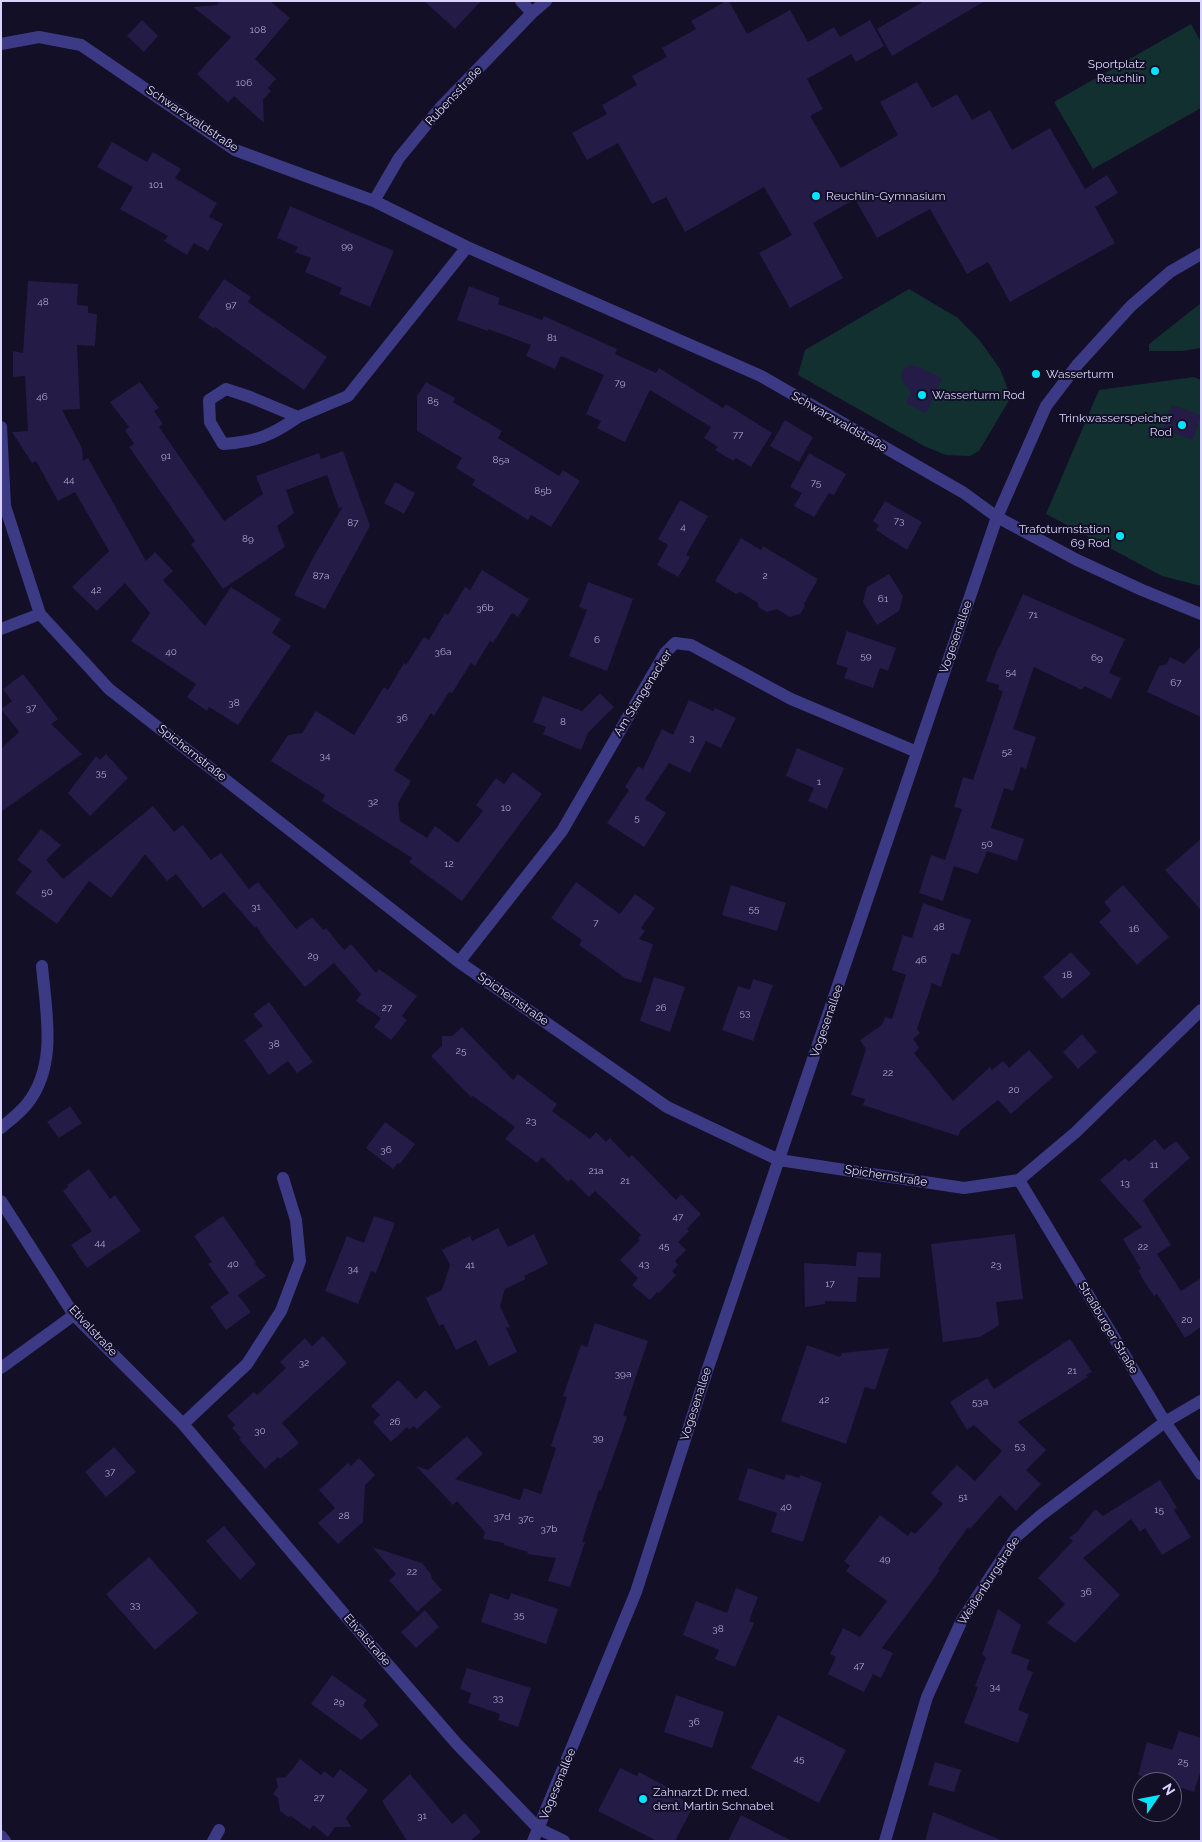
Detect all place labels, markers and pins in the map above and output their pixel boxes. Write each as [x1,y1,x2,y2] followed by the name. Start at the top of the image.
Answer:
[1088,57,1145,85] place label: Sportplatz Reuchlin
[1149,65,1161,77] marker: Sportplatz Reuchlin
[826,189,945,203] place label: Reuchlin-Gymnasium
[810,190,822,202] marker: Reuchlin-Gymnasium
[1046,367,1114,381] place label: Wasserturm
[1030,368,1042,380] marker: Wasserturm
[932,388,1025,402] place label: Wasserturm Rod
[916,389,928,401] marker: Wasserturm Rod
[1059,411,1172,439] place label: Trinkwasserspeicher Rod
[1176,419,1188,431] marker: Trinkwasserspeicher Rod
[1019,522,1110,550] place label: Trafoturmstation 69 Rod
[1114,530,1126,542] marker: Trafoturmstation 69 Rod
[653,1785,774,1813] place label: Zahnarzt Dr. med. dent. Martin Schnabel
[637,1793,649,1805] marker: Zahnarzt Dr. med. dent. Martin Schnabel

